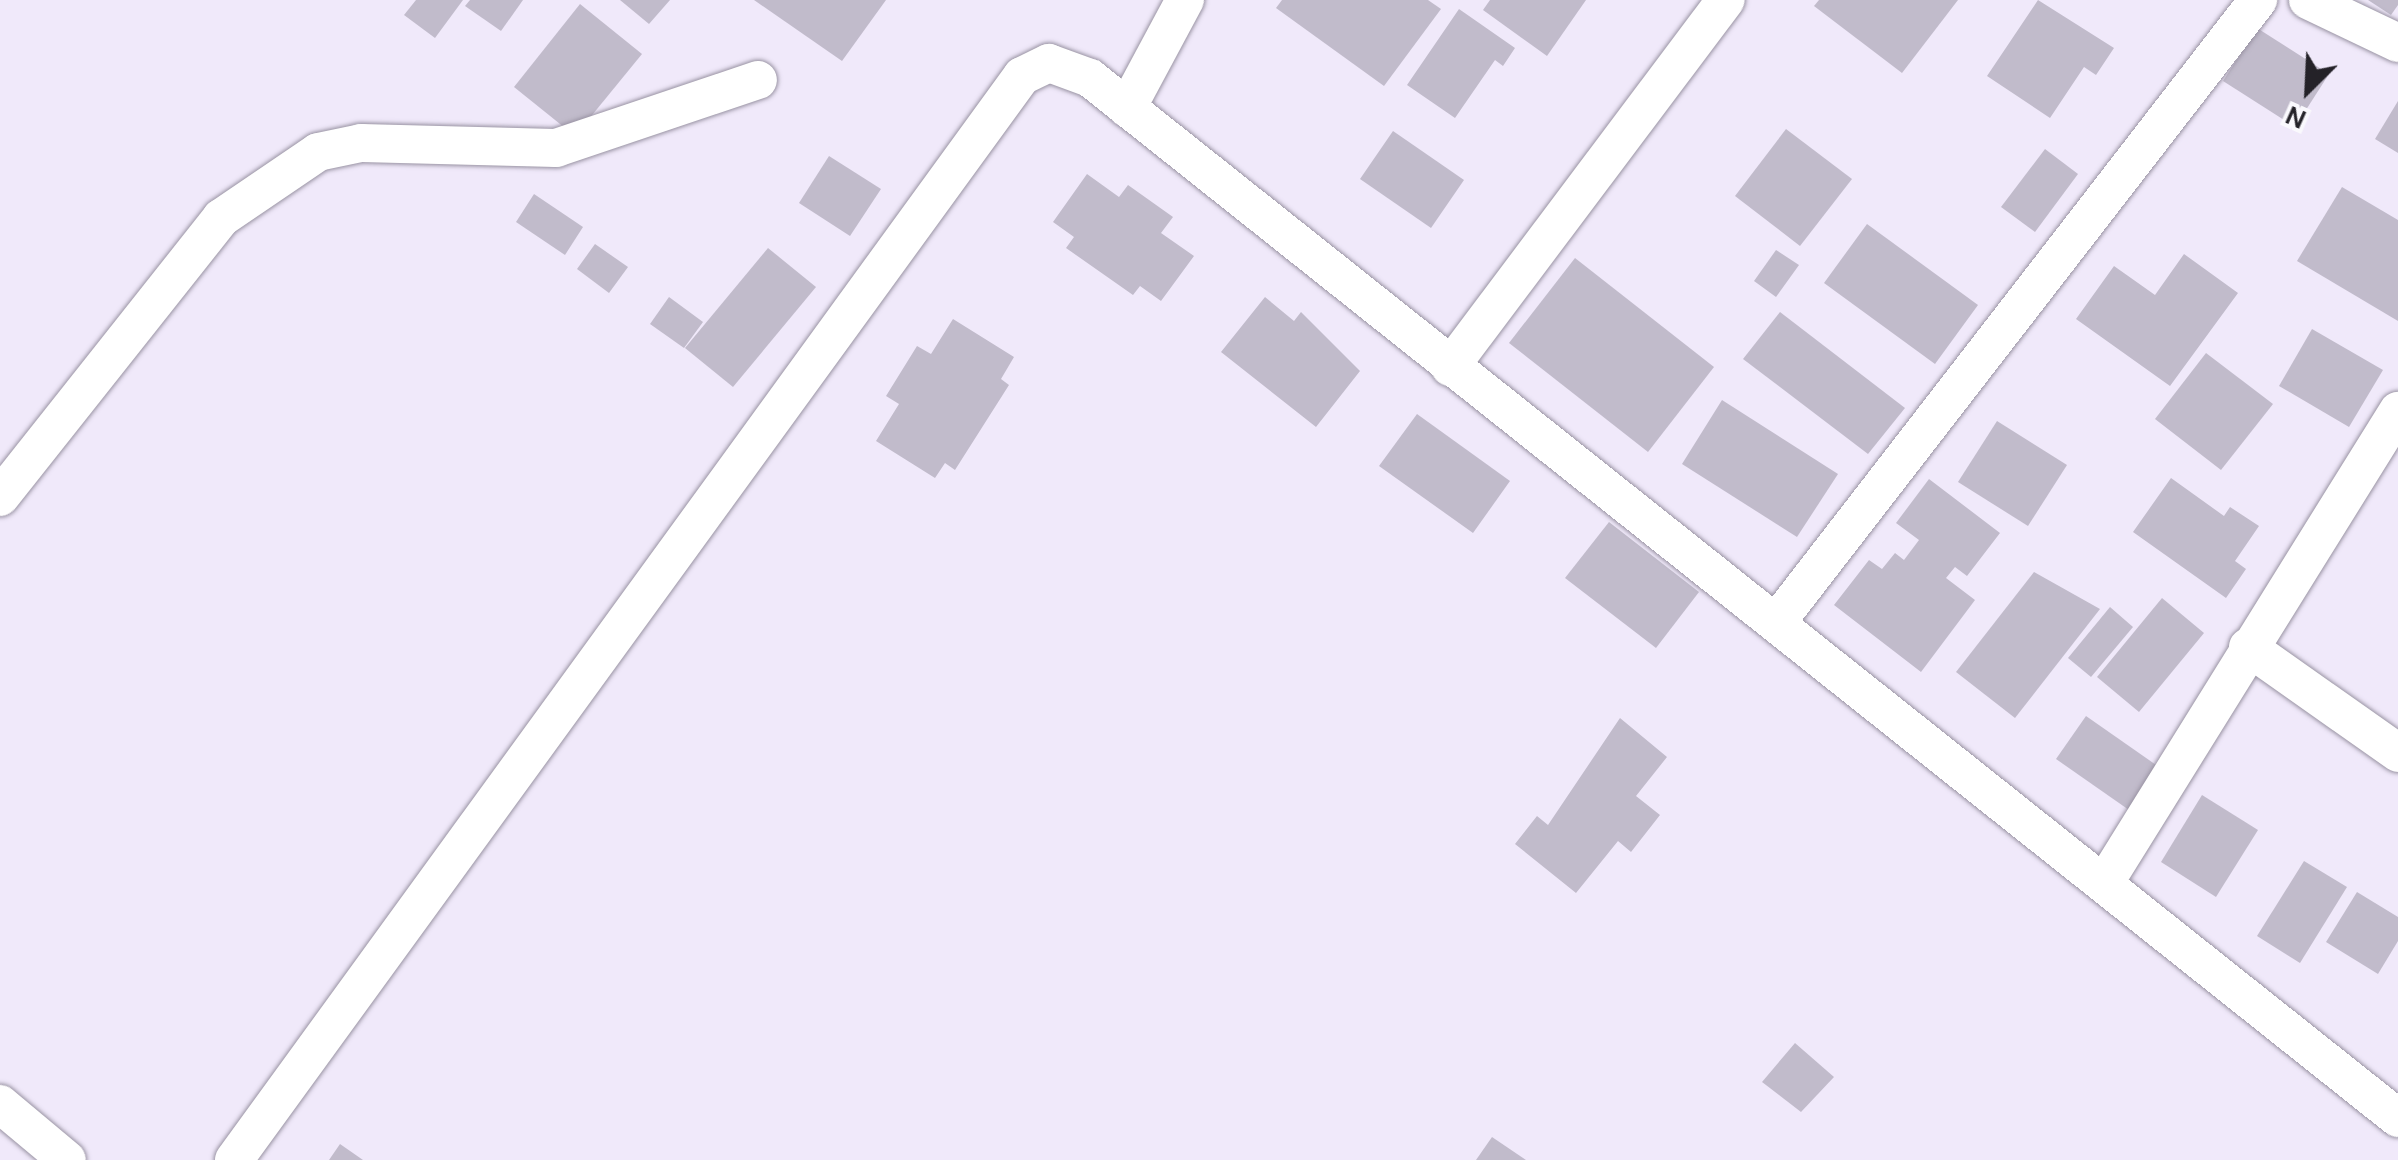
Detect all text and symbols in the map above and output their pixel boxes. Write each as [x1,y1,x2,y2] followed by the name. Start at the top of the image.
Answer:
[2258,40,2358,140] north arrow
[2280,99,2311,137] text: N

